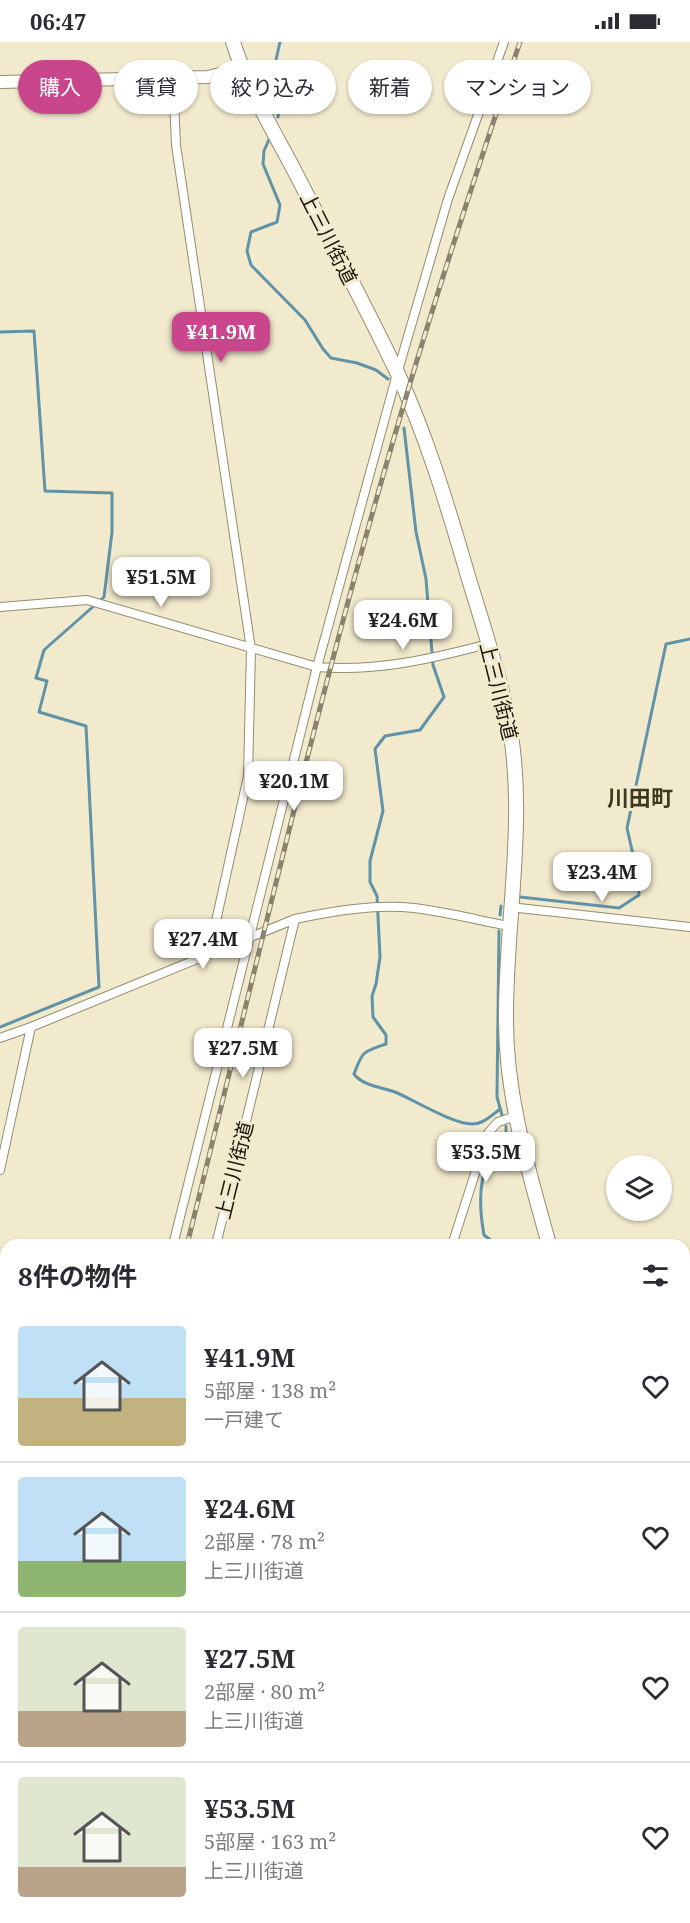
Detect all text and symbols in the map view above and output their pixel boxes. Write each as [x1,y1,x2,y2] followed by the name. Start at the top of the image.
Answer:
[30,6,86,36] text: 06:47
[18,60,102,114] chip: 購入
[114,60,198,114] chip: 賃貸
[210,60,336,114] chip: 絞り込み
[348,60,432,114] chip: 新着
[444,60,591,114] chip: マンション
[294,187,364,289] street label: 上三川街道
[172,312,270,363] pin: ¥41.9M
[186,318,256,345] text: ¥41.9M
[112,557,210,608] pin: ¥51.5M
[126,563,196,590] text: ¥51.5M
[354,600,452,651] pin: ¥24.6M
[368,606,438,633] text: ¥24.6M
[474,639,524,743] street label: 上三川街道
[245,761,343,812] pin: ¥20.1M
[259,767,329,794] text: ¥20.1M
[607,782,673,812] district label: 川田町
[553,852,651,903] pin: ¥23.4M
[567,858,637,885] text: ¥23.4M
[154,919,252,970] pin: ¥27.4M
[168,925,238,952] text: ¥27.4M
[194,1028,292,1079] pin: ¥27.5M
[208,1034,278,1061] text: ¥27.5M
[209,1118,259,1222] street label: 上三川街道
[437,1132,535,1183] pin: ¥53.5M
[451,1138,521,1165] text: ¥53.5M
[606,1155,672,1221] map controls
[606,1155,672,1221] button: layers
[18,1258,137,1294] text: 8件の物件
[639,1259,672,1292] icon: filters
[204,1339,295,1375] text: ¥41.9M
[66,1350,138,1422] icon: home
[639,1370,672,1403] icon: heart
[204,1377,336,1404] text: 5部屋 · 138 m²
[204,1406,284,1433] text: 一戸建て
[204,1490,295,1526] text: ¥24.6M
[66,1501,138,1573] icon: home
[639,1521,672,1554] icon: heart
[204,1528,325,1555] text: 2部屋 · 78 m²
[204,1557,304,1584] text: 上三川街道
[204,1640,295,1676] text: ¥27.5M
[66,1651,138,1723] icon: home
[639,1671,672,1704] icon: heart
[204,1678,325,1705] text: 2部屋 · 80 m²
[204,1707,304,1734] text: 上三川街道
[204,1790,295,1826] text: ¥53.5M
[66,1801,138,1873] icon: home
[639,1821,672,1854] icon: heart
[204,1828,336,1855] text: 5部屋 · 163 m²
[204,1857,304,1884] text: 上三川街道

